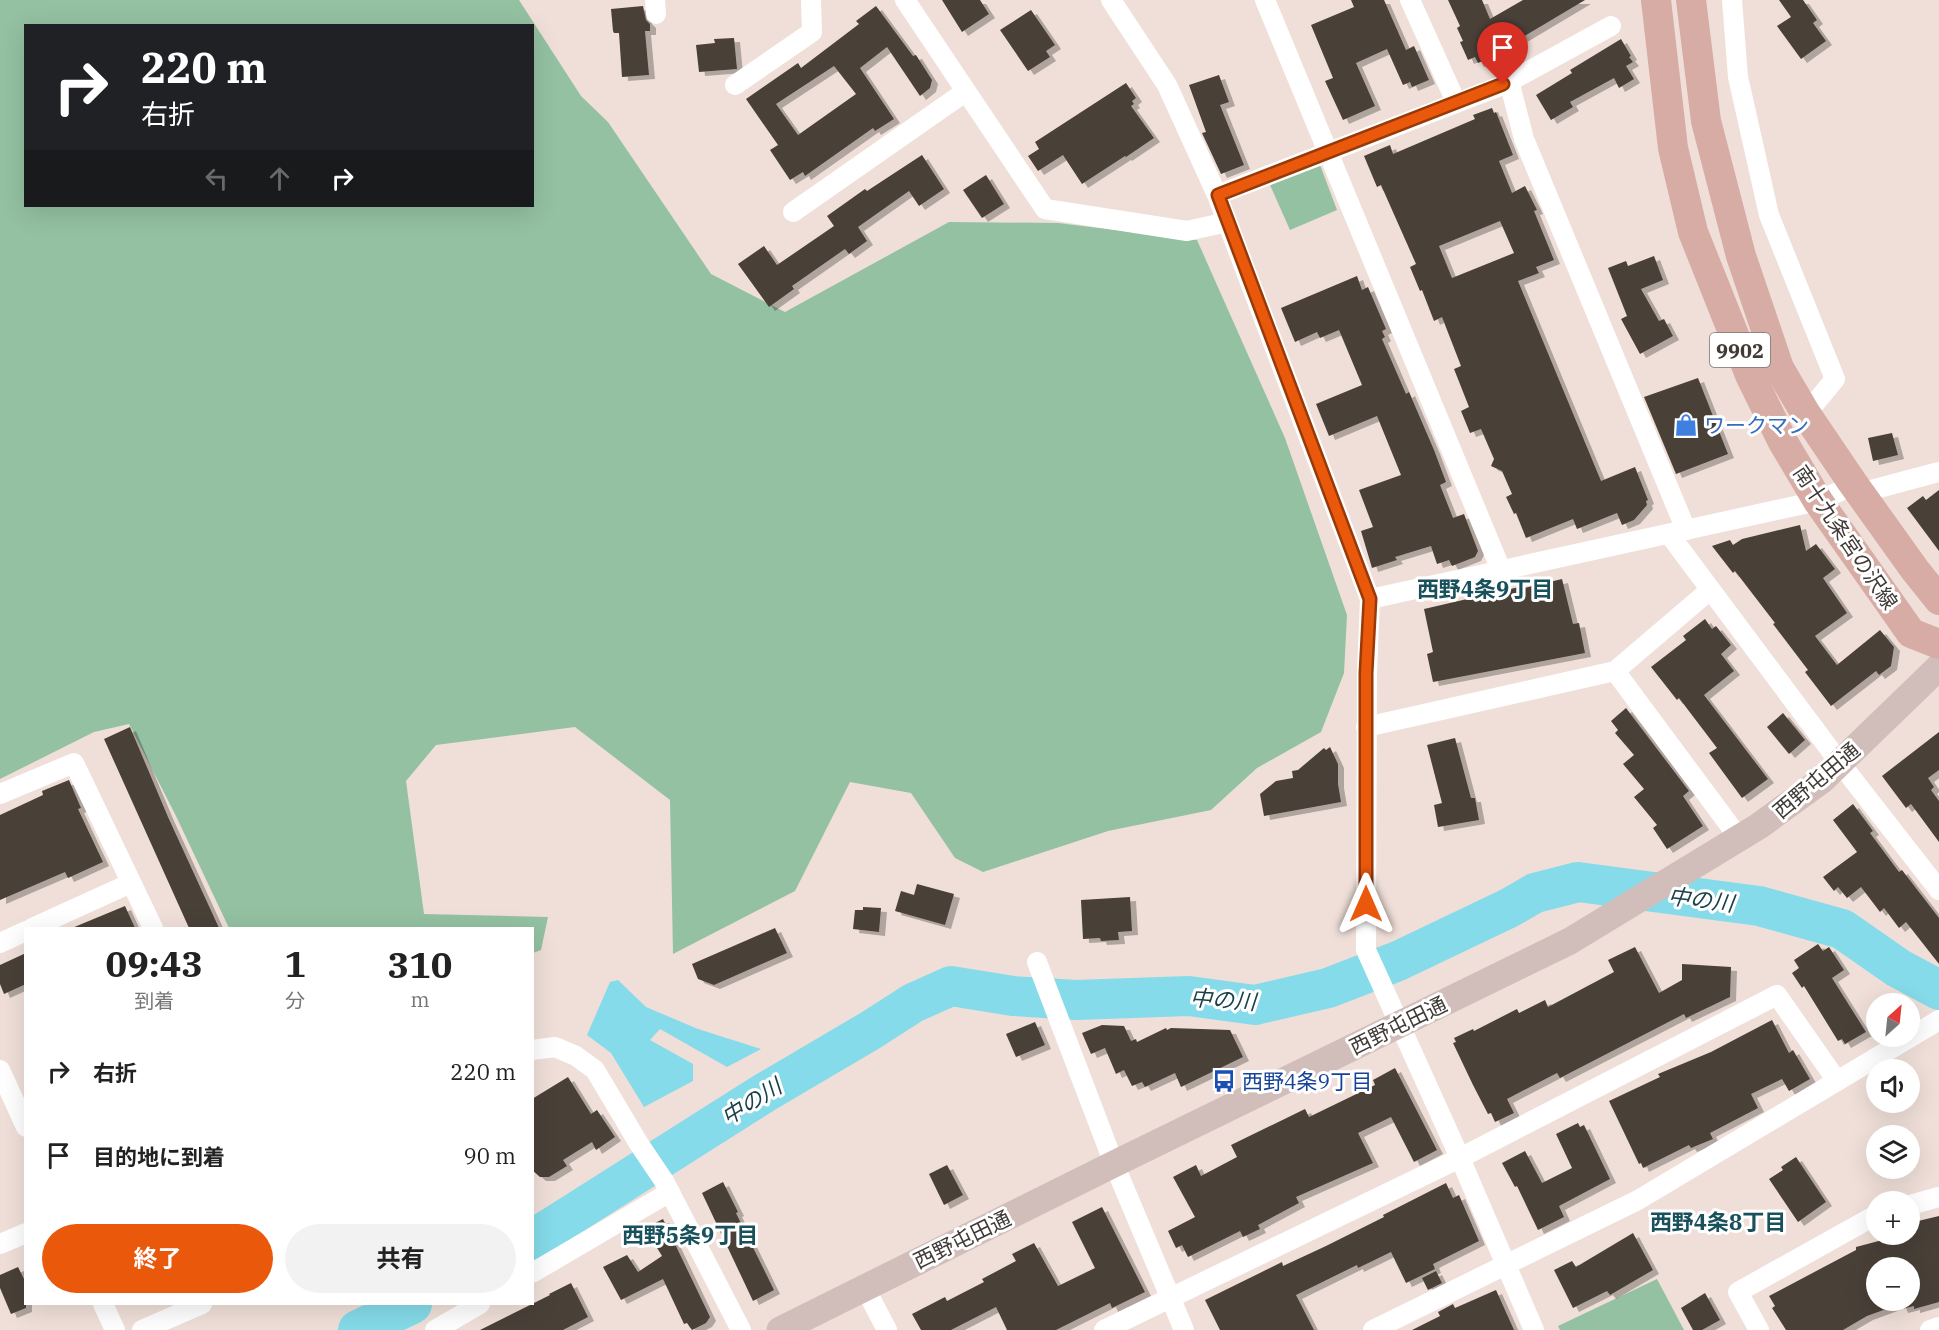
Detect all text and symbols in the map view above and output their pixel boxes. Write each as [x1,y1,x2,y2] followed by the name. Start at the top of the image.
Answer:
[1477,22,1528,84] pin
[1486,31,1519,64] icon: arrive
[141,40,267,95] text: 220 m
[42,48,120,126] icon: right
[141,96,195,131] text: 右折
[200,162,233,195] icon: left
[263,162,296,195] icon: ahead
[326,162,359,195] icon: right
[1710,333,1770,367] road number: 9902
[1704,411,1809,439] place label: ワークマン
[1673,412,1699,438] shop icon: ワークマン
[1787,460,1905,614] street label: 南十九条宮の沢線
[1417,574,1553,603] district label: 西野4条9丁目
[1767,736,1865,824] street label: 西野屯田通
[1334,872,1398,936] position arrow
[1666,881,1737,918] water label: 中の川
[106,940,203,987] text: 09:43
[284,940,306,987] text: 1
[388,941,452,988] text: 310
[1189,982,1259,1016] water label: 中の川
[410,986,430,1013] text: m
[134,987,174,1014] text: 到着
[285,987,305,1014] text: 分
[1345,989,1451,1061] street label: 西野屯田通
[1866,993,1920,1047] north arrow
[1866,993,1920,1311] map controls
[42,1055,75,1088] icon: right
[450,1057,516,1086] text: 220 m
[93,1058,137,1087] text: 右折
[1866,1059,1920,1113] button: sound
[1242,1067,1372,1095] place label: 西野4条9丁目
[1211,1068,1237,1094] bus stop icon: 西野4条9丁目
[715,1070,788,1131] water label: 中の川
[1866,1125,1920,1179] button: layers
[42,1139,75,1172] icon: arrive
[464,1141,516,1170] text: 90 m
[93,1142,225,1171] text: 目的地に到着
[1866,1191,1920,1245] button: +
[909,1203,1015,1275] street label: 西野屯田通
[1650,1207,1786,1236] district label: 西野4条8丁目
[622,1220,758,1249] district label: 西野5条9丁目
[42,1224,273,1293] button: 終了
[285,1224,516,1293] button: 共有
[1866,1257,1920,1311] button: −

